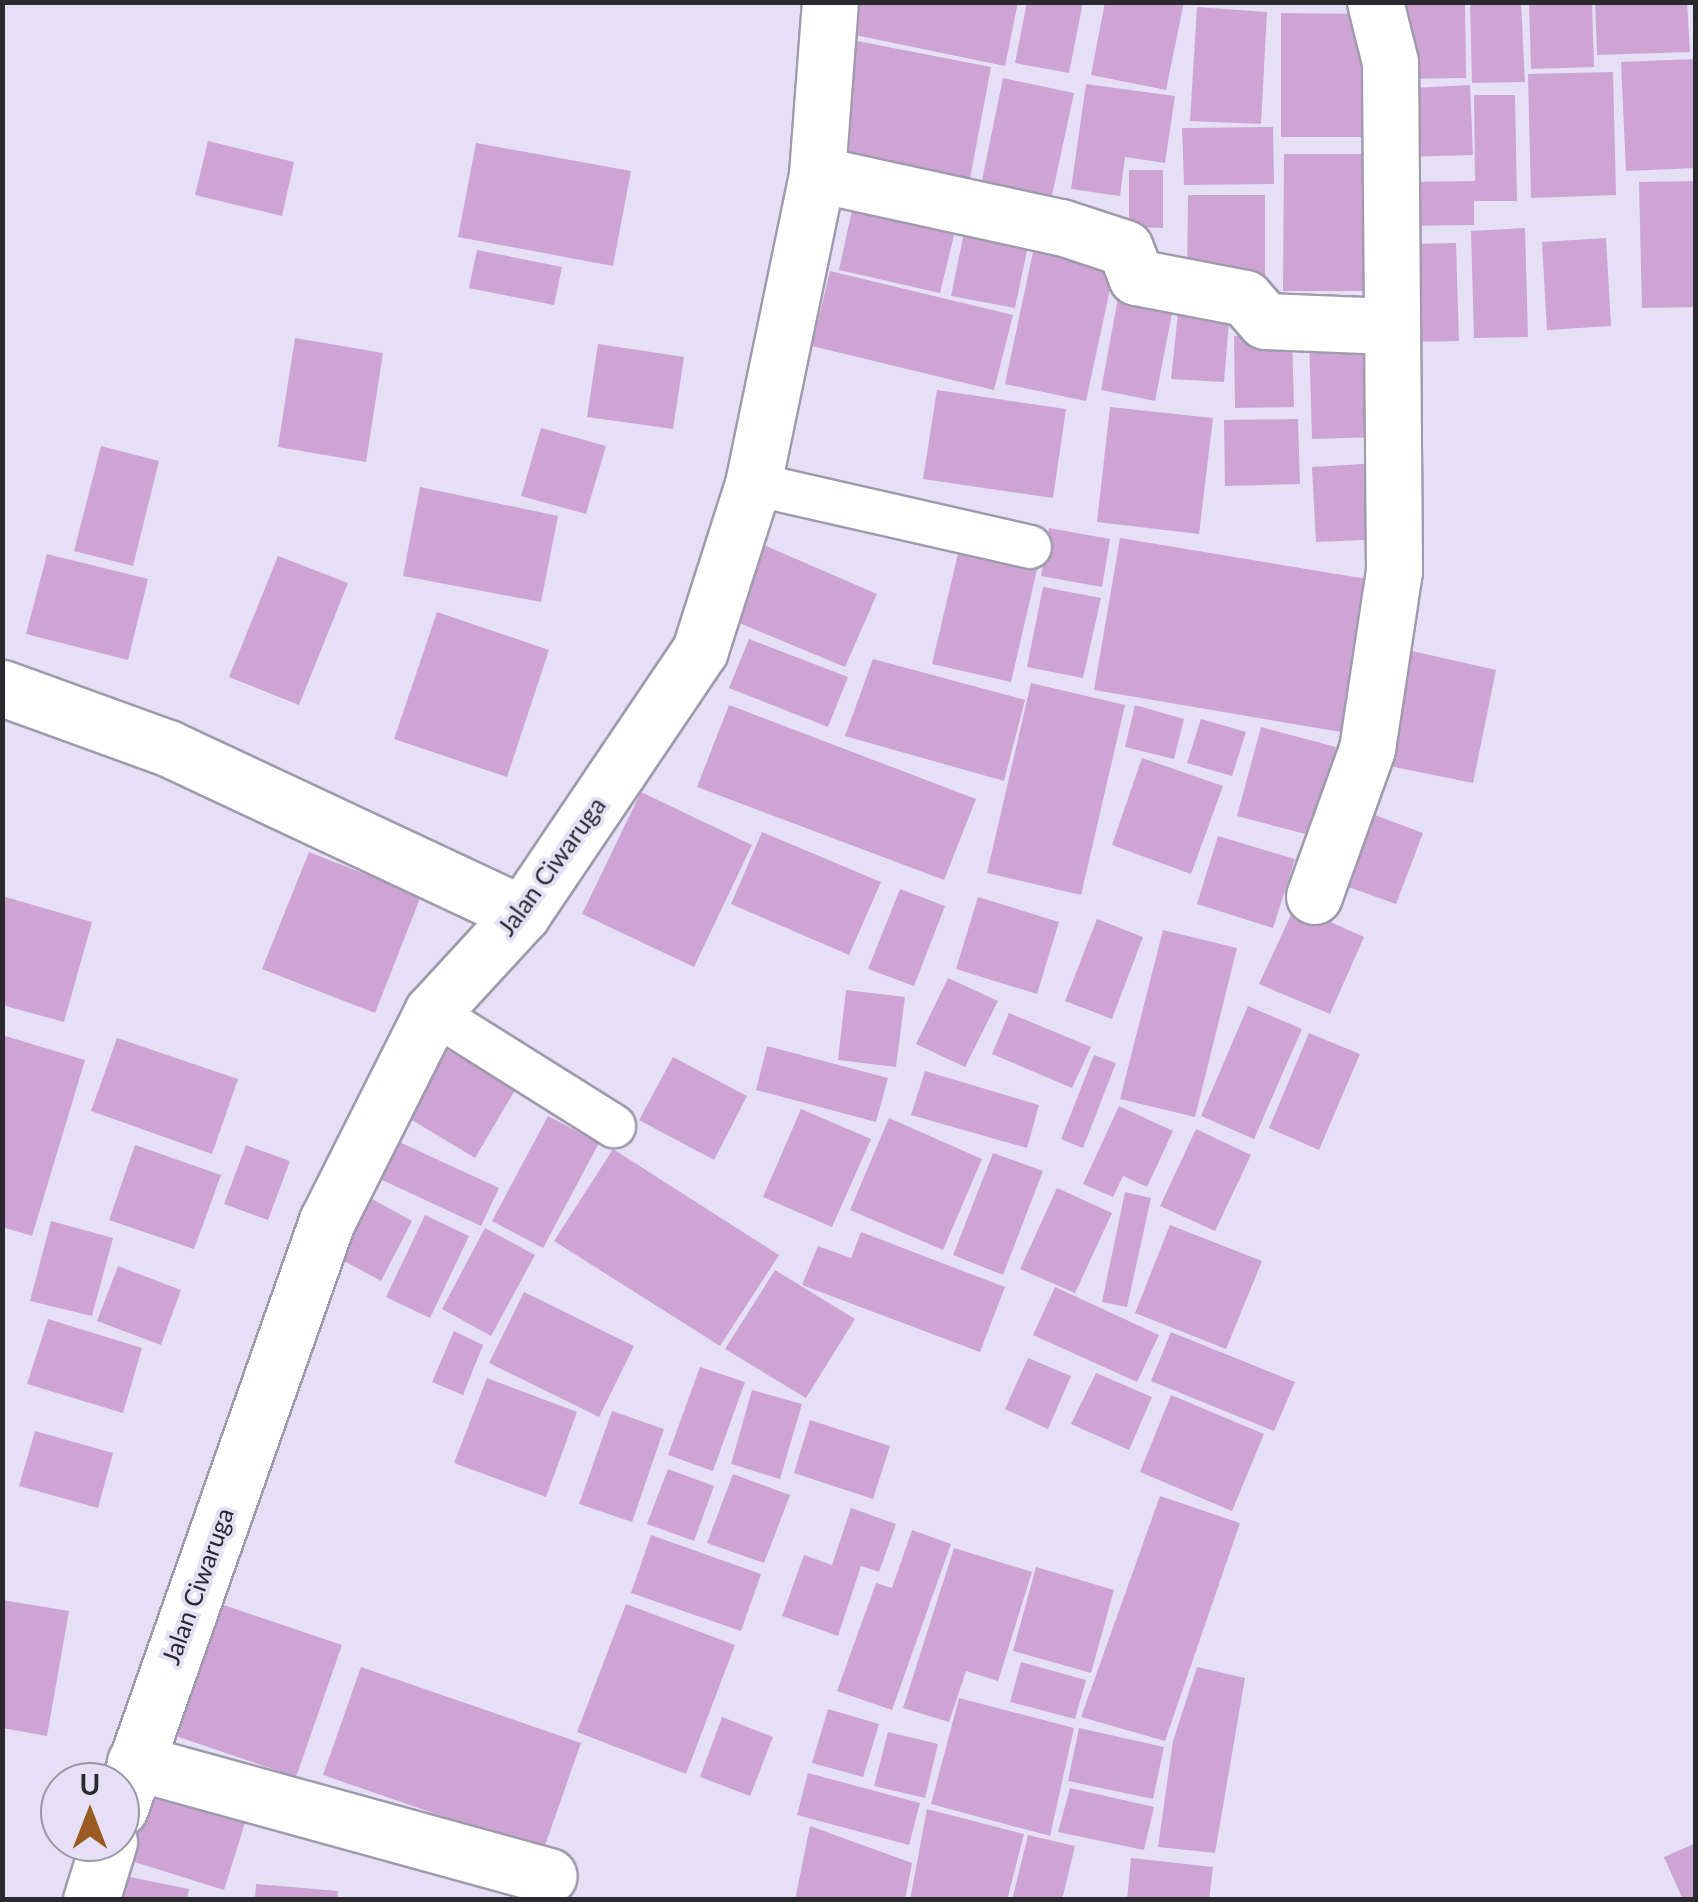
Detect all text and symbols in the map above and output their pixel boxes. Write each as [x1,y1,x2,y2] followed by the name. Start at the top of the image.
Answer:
[491,791,611,941] street label: Jalan Ciwaruga
[155,1504,239,1668] street label: Jalan Ciwaruga
[40,1762,140,1862] north arrow
[80,1767,100,1801] text: U

